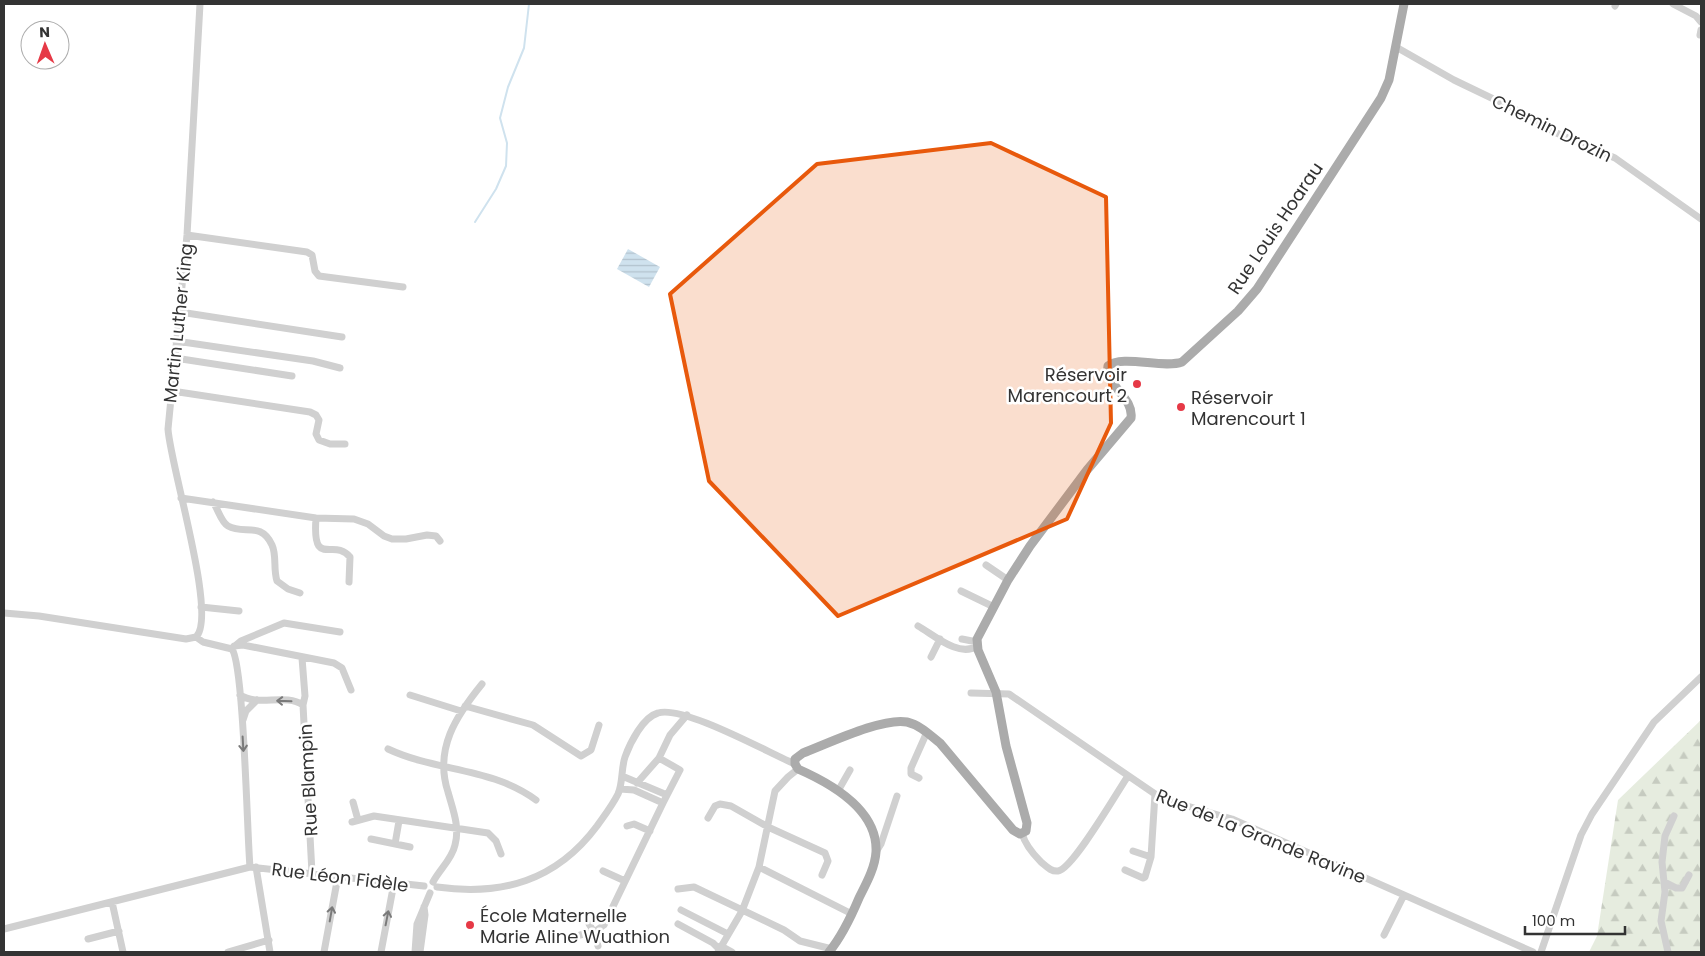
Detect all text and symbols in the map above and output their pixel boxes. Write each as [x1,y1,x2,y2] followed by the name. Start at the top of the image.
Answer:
[20,20,70,70] north arrow
[39,22,50,42] text: N
[1488,88,1616,168] street label: Chemin Drozin
[1221,157,1329,299] street label: Rue Louis Hoarau
[157,242,199,404] street label: Martin Luther King
[1008,362,1127,408] place label: Réservoir Marencourt 2
[1131,378,1143,390] marker: Réservoir Marencourt 2
[1191,385,1306,431] place label: Réservoir Marencourt 1
[1175,401,1187,413] marker: Réservoir Marencourt 1
[276,696,292,706] one-way arrow
[293,723,323,837] street label: Rue Blampin
[238,736,247,752] one-way arrow
[1152,782,1370,890] street label: Rue de La Grande Ravine
[270,856,410,898] street label: Rue Léon Fidèle
[480,903,670,949] place label: École Maternelle Marie Aline Wuathion
[1525,904,1625,936] scale bar
[327,907,337,923] one-way arrow
[383,910,393,926] one-way arrow
[1532,910,1575,931] text: 100 m
[464,919,476,931] marker: École Maternelle Marie Aline Wuathion

